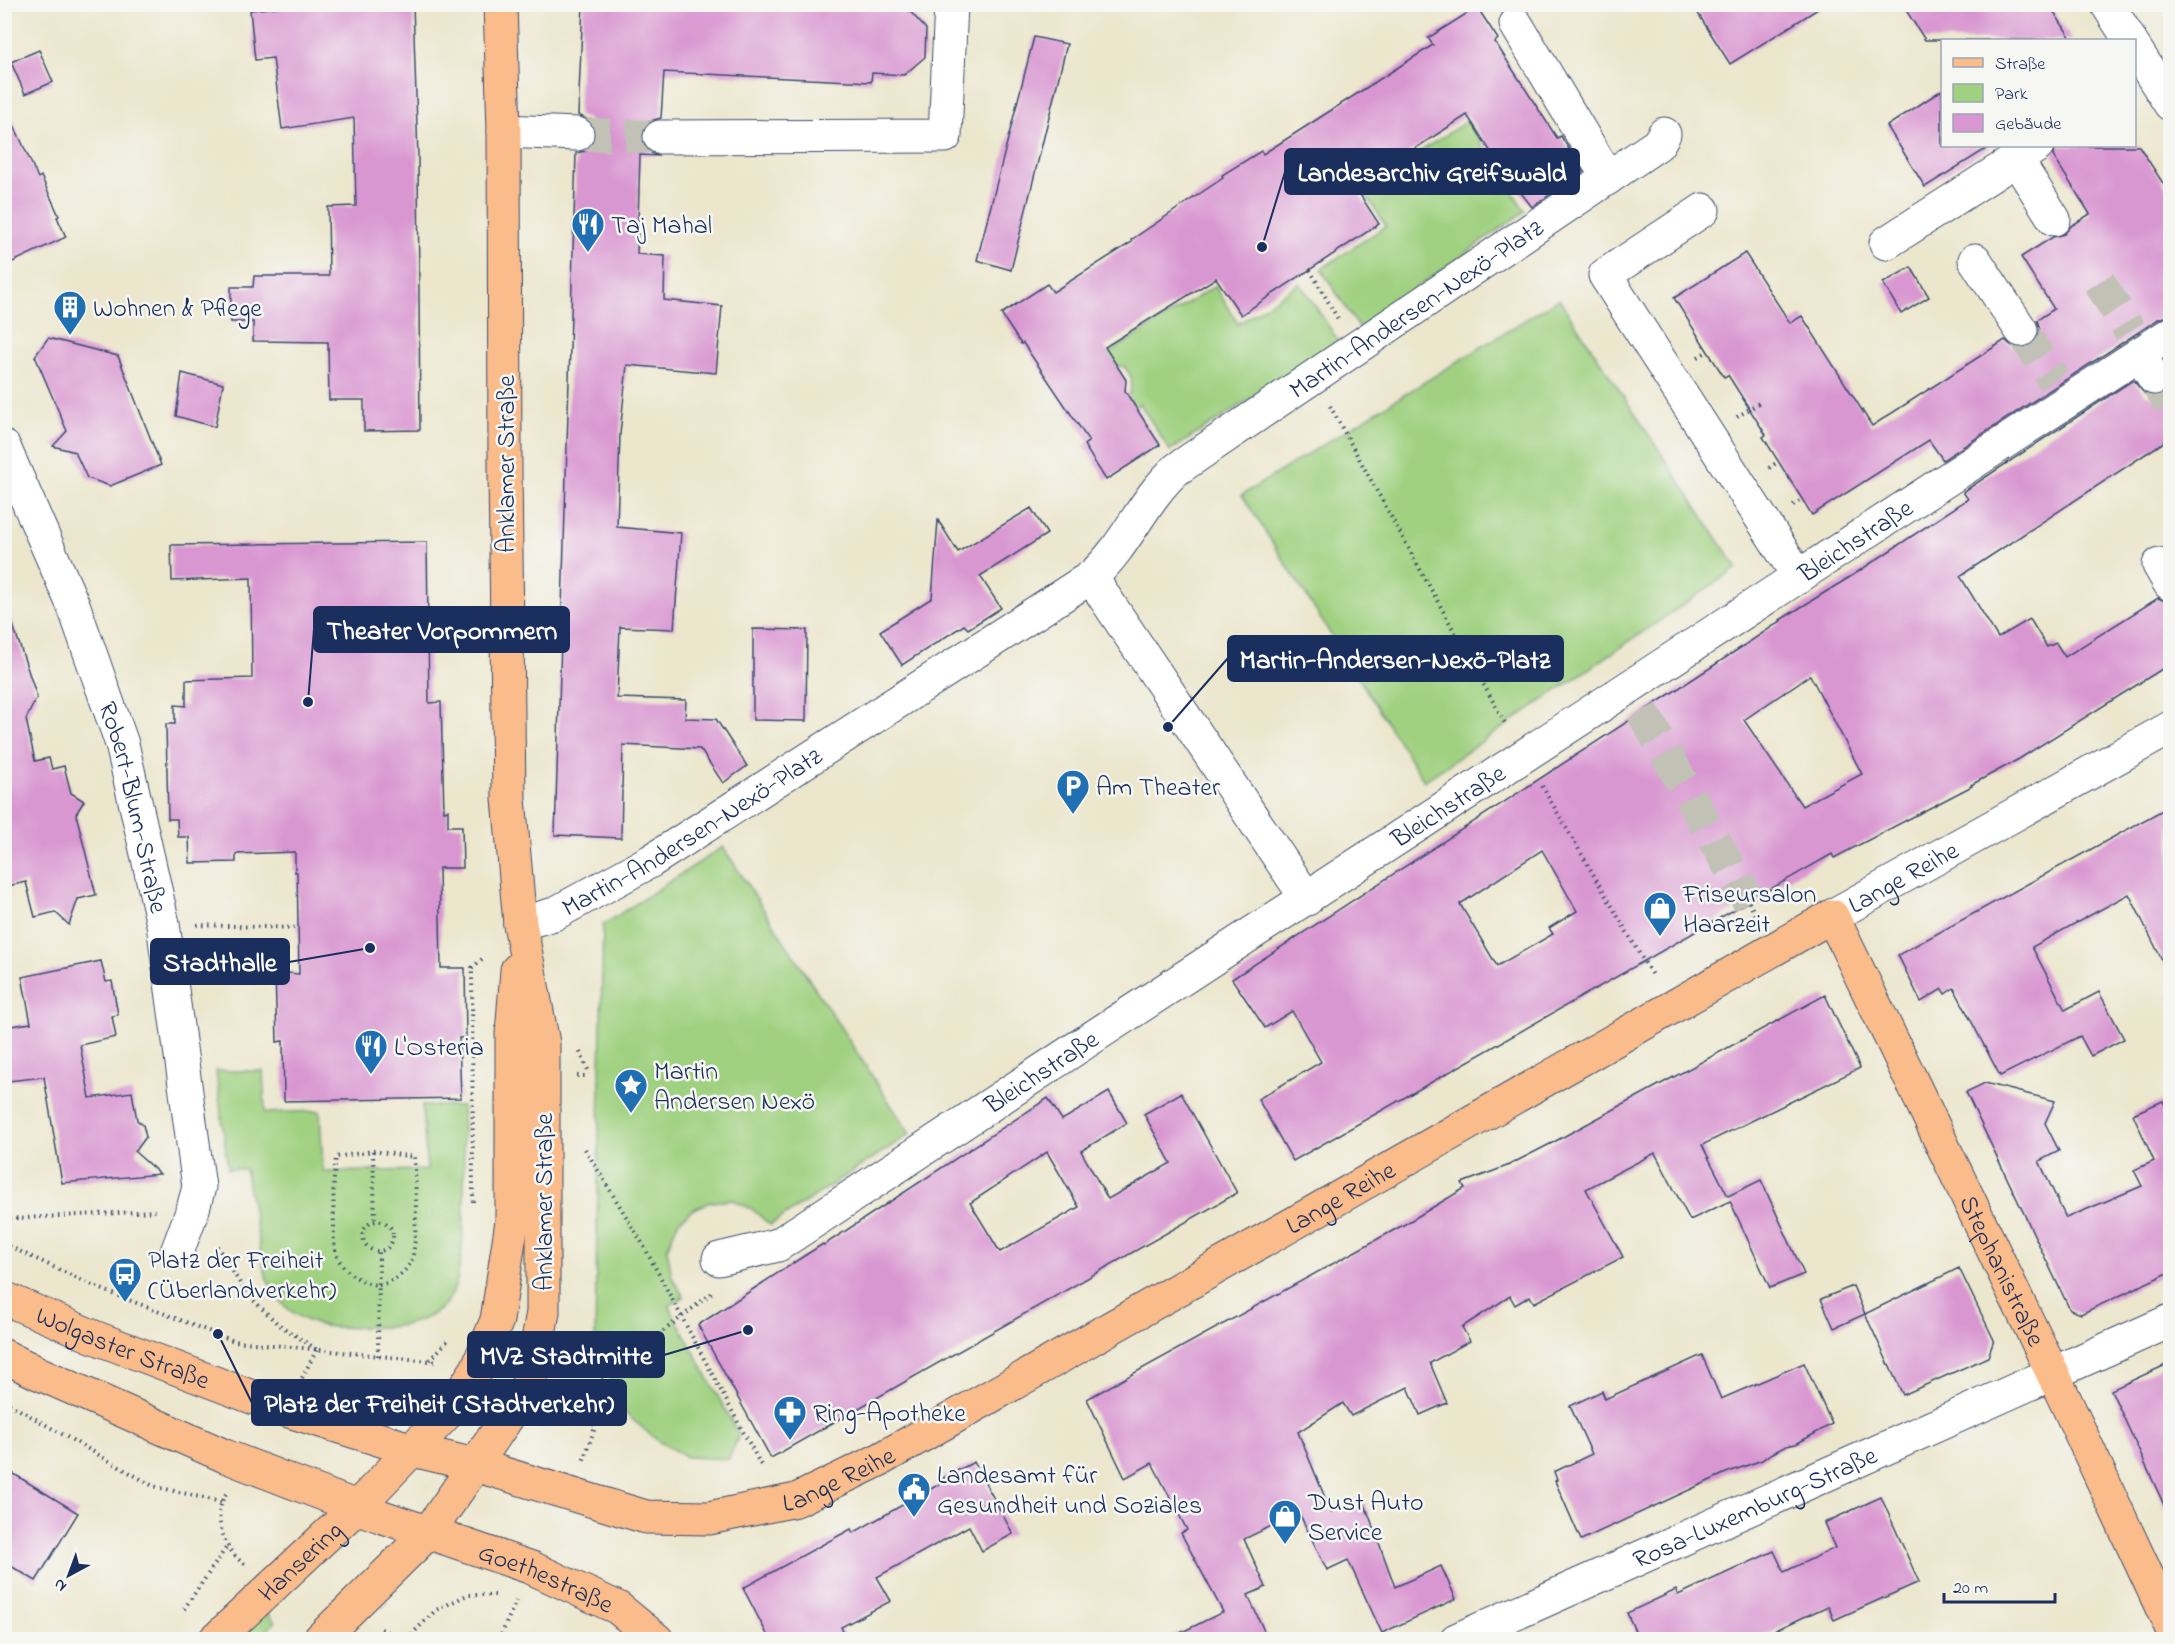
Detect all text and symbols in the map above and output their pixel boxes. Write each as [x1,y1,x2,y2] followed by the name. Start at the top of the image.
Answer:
[1941,39,2136,147] legend
[1995,52,2046,78] text: Straße
[1995,82,2028,108] text: Park
[1995,112,2062,138] text: Gebäude
[1285,149,1579,194] callout: Landesarchiv Greifswald
[1297,155,1567,194] text: Landesarchiv Greifswald
[570,206,606,253] restaurant icon: Taj Mahal
[611,208,712,246] place label: Taj Mahal
[1282,211,1552,410] street label: Martin-Andersen-Nexö-Platz
[52,289,88,336] building icon: Wohnen & Pflege
[93,291,262,329] place label: Wohnen & Pflege
[489,375,527,553] street label: Anklamer Straße
[1791,491,1922,594] street label: Bleichstraße
[314,607,569,652] callout: Theater Vorpommern
[327,613,557,652] text: Theater Vorpommern
[1228,636,1563,681] callout: Martin-Andersen-Nexö-Platz
[1240,642,1551,681] text: Martin-Andersen-Nexö-Platz
[87,697,176,918] street label: Robert-Blum-Straße
[556,739,831,928] street label: Martin-Andersen-Nexö-Platz
[1384,756,1515,860] street label: Bleichstraße
[1055,768,1091,815] parking icon: Am Theater
[1096,770,1221,808] place label: Am Theater
[1842,833,1967,925] street label: Lange Reihe
[1682,877,1816,945] place label: Friseursalon Haarzeit
[1642,890,1678,937] shop icon: Friseursalon Haarzeit
[151,939,289,984] callout: Stadthalle
[163,945,278,984] text: Stadthalle
[977,1022,1108,1126] street label: Bleichstraße
[353,1028,389,1075] restaurant icon: L'Osteria
[394,1030,484,1068] place label: L'Osteria
[654,1054,815,1122] place label: Martin Andersen Nexö
[613,1067,649,1114] place icon: Martin Andersen Nexö
[527,1113,565,1291] street label: Anklamer Straße
[1280,1153,1404,1246] street label: Lange Reihe
[1948,1190,2053,1354] street label: Stephanistraße
[148,1243,337,1311] place label: Platz der Freiheit (Überlandverkehr)
[107,1256,143,1303] bus stop icon: Platz der Freiheit (Überlandverkehr)
[29,1298,215,1401] street label: Wolgaster Straße
[468,1332,664,1377] callout: MVZ Stadtmitte
[480,1338,653,1377] text: MVZ Stadtmitte
[252,1380,626,1425] callout: Platz der Freiheit (Stadtverkehr)
[264,1386,614,1425] text: Platz der Freiheit (Stadtverkehr)
[772,1394,808,1441] pharmacy icon: Ring-Apotheke
[813,1396,966,1434] place label: Ring-Apotheke
[779,1438,904,1524] street label: Lange Reihe
[1628,1438,1884,1580] street label: Rosa-Luxemburg-Straße
[937,1458,1202,1526] place label: Landesamt für Gesundheit und Soziales
[896,1471,932,1518] public building icon: Landesamt für Gesundheit und Soziales
[1307,1485,1423,1553] place label: Dust Auto Service
[1267,1498,1303,1545] shop icon: Dust Auto Service
[251,1513,353,1612] street label: Hansering
[473,1535,619,1625] street label: Goethestraße
[39,1545,99,1605] north arrow
[1944,1566,2055,1604] scale bar
[48,1572,72,1597] text: N
[1953,1576,1988,1602] text: 20 m

